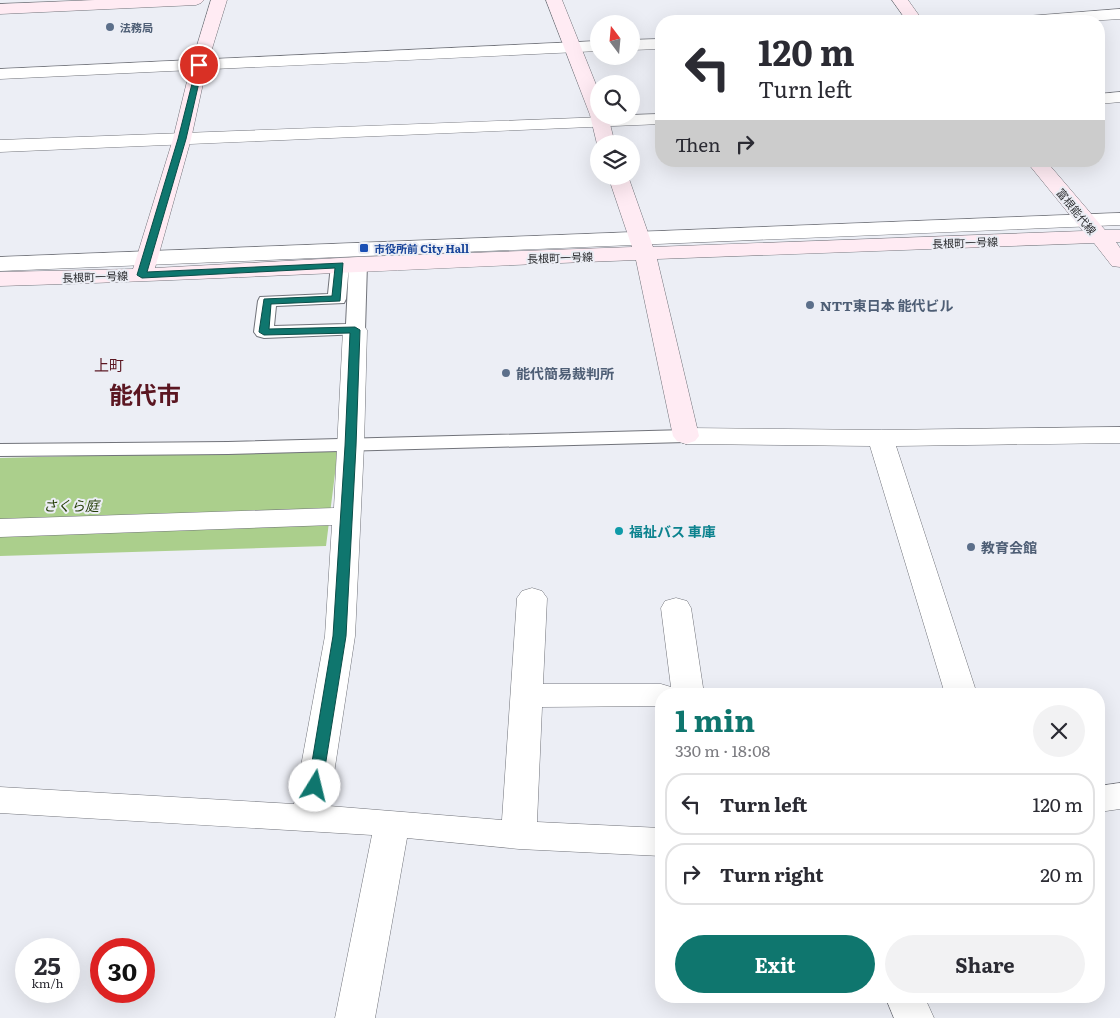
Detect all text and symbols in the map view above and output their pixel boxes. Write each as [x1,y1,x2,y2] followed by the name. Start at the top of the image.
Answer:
[590,15,640,65] north arrow
[590,15,640,185] map controls
[120,19,153,35] place label: 法務局
[104,21,116,33] marker: 法務局
[758,25,855,77] text: 120 m
[675,35,740,100] icon: left
[178,44,220,86] pin
[185,51,213,79] icon: arrive
[758,72,852,105] text: Turn left
[590,75,640,125] button: search
[675,130,721,158] text: Then
[731,130,759,158] icon: right
[590,135,640,185] button: layers
[1053,185,1101,237] street label: 富根能代線
[932,233,998,251] street label: 長根町一号線
[374,240,469,256] place label: 市役所前 City Hall
[358,242,370,254] marker: 市役所前 City Hall
[527,248,593,266] street label: 長根町一号線
[62,267,128,285] street label: 長根町一号線
[820,295,953,315] place label: NTT東日本 能代ビル
[804,299,816,311] marker: NTT東日本 能代ビル
[94,353,124,376] district label: 上町
[516,363,614,383] place label: 能代簡易裁判所
[500,367,512,379] marker: 能代簡易裁判所
[109,376,181,411] district label: 能代市
[43,495,101,515] park label: さくら庭
[629,521,716,541] place label: 福祉バス 車庫
[613,525,625,537] marker: 福祉バス 車庫
[981,537,1037,557] place label: 教育会館
[965,541,977,553] marker: 教育会館
[675,697,755,741] text: 1 min
[1033,705,1085,757] button: close
[675,738,770,762] text: 330 m · 18:08
[288,759,340,811] position arrow
[677,790,705,818] icon: left
[720,790,807,818] text: Turn left
[1032,790,1083,818] text: 120 m
[677,860,705,888] icon: right
[720,860,824,888] text: Turn right
[1040,860,1083,888] text: 20 m
[675,935,875,993] button: Exit
[885,935,1085,993] button: Share
[90,938,155,1003] speed limit sign: 30
[34,946,61,983] text: 25
[32,974,63,992] text: km/h

